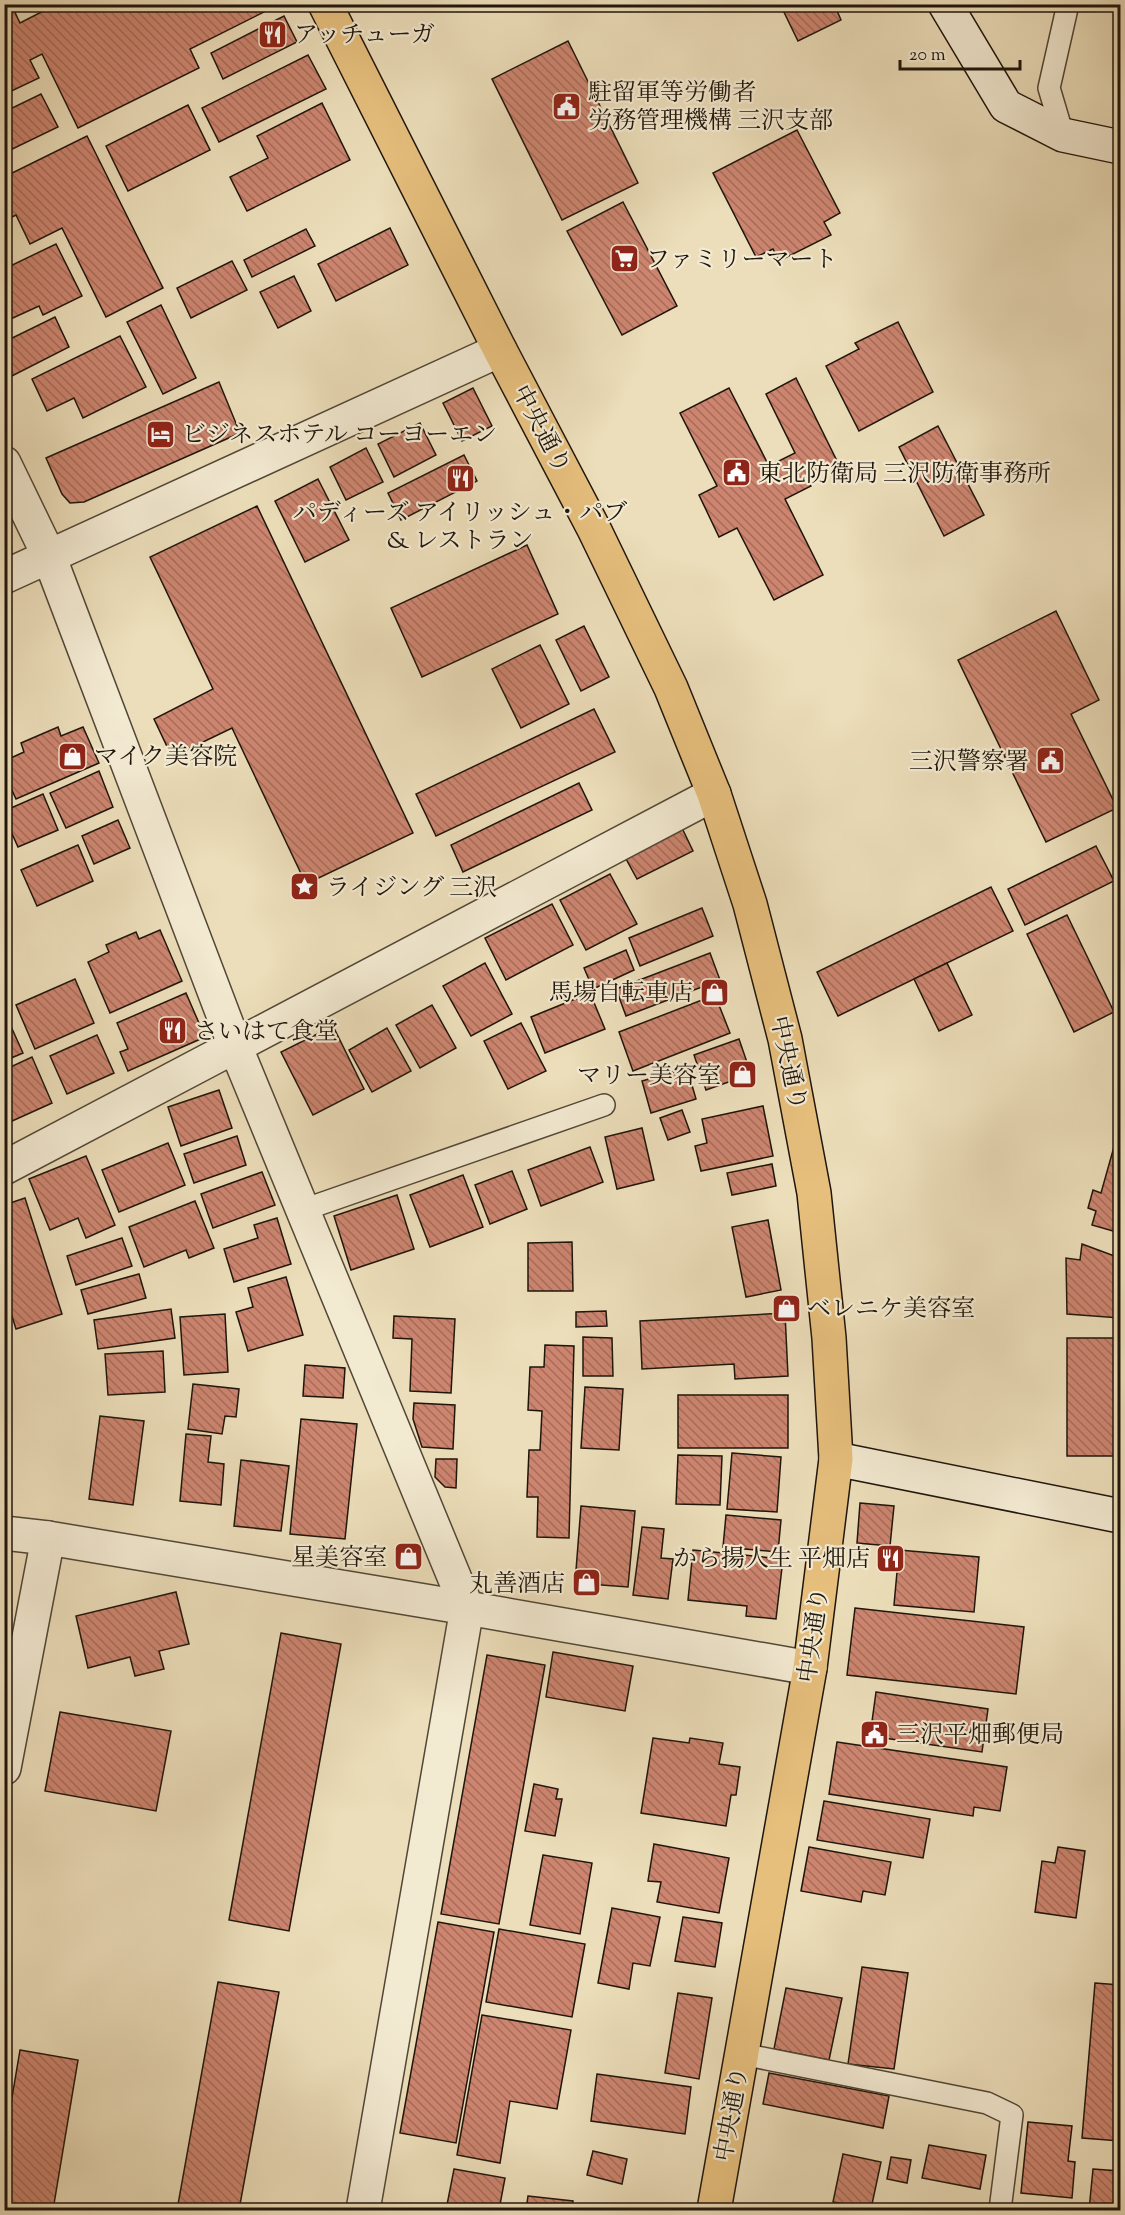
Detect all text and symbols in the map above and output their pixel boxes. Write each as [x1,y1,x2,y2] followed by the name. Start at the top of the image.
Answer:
[257,18,289,50] restaurant icon: アッチューガ
[294,19,435,53] place label: アッチューガ
[900,33,1020,71] scale bar
[909,43,946,69] text: 20 m
[588,77,833,139] place label: 駐留軍等労働者 労務管理機構 三沢支部
[551,90,583,122] public building icon: 駐留軍等労働者 労務管理機構 三沢支部
[609,243,641,275] supermarket icon: ファミリーマート
[646,244,838,278] place label: ファミリーマート
[503,380,578,480] street label: 中央通り
[145,418,177,450] hotel icon: ビジネスホテル コーヨーエン
[182,419,497,453] place label: ビジネスホテル コーヨーエン
[721,457,753,489] public building icon: 東北防衛局 三沢防衛事務所
[758,458,1051,492] place label: 東北防衛局 三沢防衛事務所
[444,463,476,495] restaurant icon: パディーズ アイリッシュ・パブ & レストラン
[293,497,627,559] place label: パディーズ アイリッシュ・パブ & レストラン
[57,740,89,772] shop icon: マイク美容院
[94,741,237,775] place label: マイク美容院
[1034,745,1066,777] public building icon: 三沢警察署
[909,746,1029,780] place label: 三沢警察署
[289,871,321,903] place icon: ライジング 三沢
[326,872,497,906] place label: ライジング 三沢
[698,976,730,1008] shop icon: 馬場自転車店
[549,977,693,1011] place label: 馬場自転車店
[760,1013,814,1114] street label: 中央通り
[157,1015,189,1047] restaurant icon: さいはて食堂
[194,1016,338,1050] place label: さいはて食堂
[726,1059,758,1091] shop icon: マリー美容室
[577,1060,721,1094] place label: マリー美容室
[770,1292,802,1324] shop icon: ベレニケ美容室
[807,1293,975,1327] place label: ベレニケ美容室
[392,1541,424,1573] shop icon: 星美容室
[291,1542,387,1576] place label: 星美容室
[875,1542,907,1574] restaurant icon: から揚人生 平畑店
[673,1543,870,1577] place label: から揚人生 平畑店
[570,1567,602,1599] shop icon: 丸善酒店
[469,1568,565,1602] place label: 丸善酒店
[791,1585,838,1685] street label: 中央通り
[859,1718,891,1750] public building icon: 三沢平畑郵便局
[896,1719,1064,1753] place label: 三沢平畑郵便局
[708,2064,758,2165] street label: 中央通り

